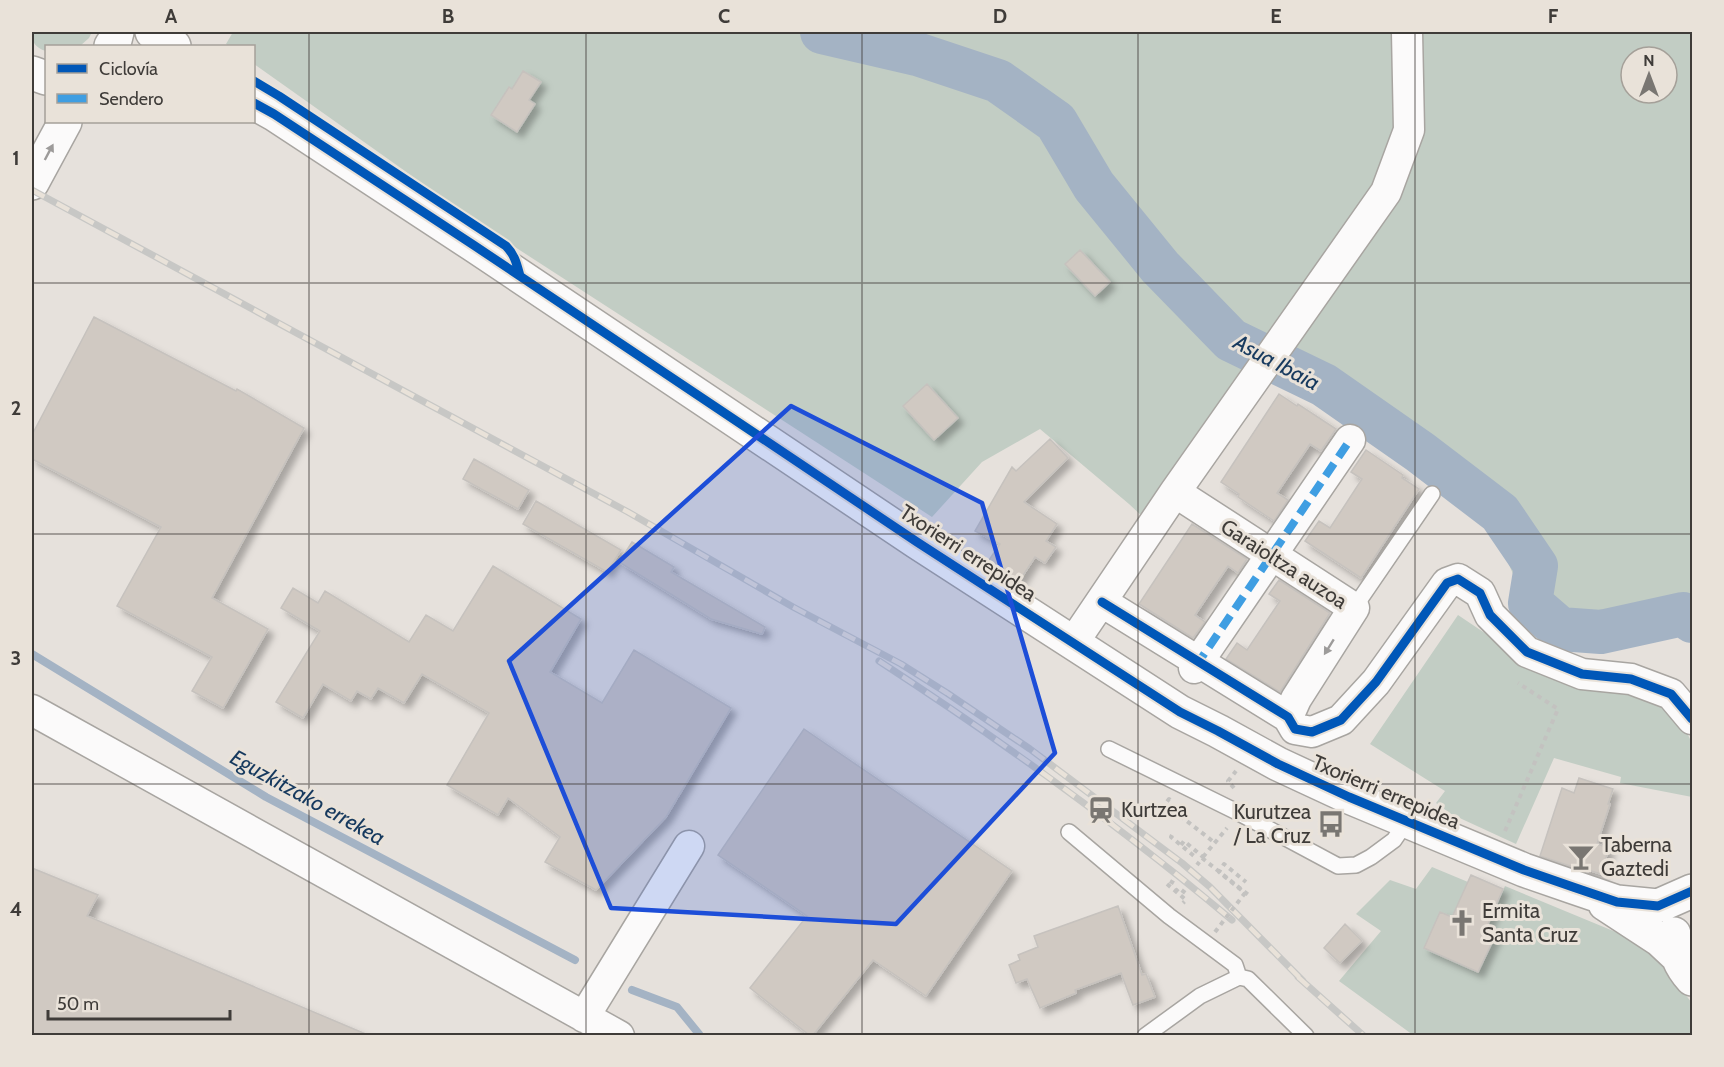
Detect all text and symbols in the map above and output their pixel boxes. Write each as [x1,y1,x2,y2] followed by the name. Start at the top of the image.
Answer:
[165,4,178,28] text: A
[442,4,454,28] text: B
[718,4,730,28] text: C
[993,4,1007,28] text: D
[1270,4,1282,28] text: E
[1548,4,1559,28] text: F
[45,45,255,123] legend
[1619,45,1679,105] north arrow
[1643,51,1655,70] text: N
[99,58,158,80] text: Ciclovía
[99,88,163,110] text: Sendero
[44,144,54,161] one-way arrow
[12,146,20,170] text: 1
[1228,328,1324,396] water label: Asua Ibaia
[11,396,21,420] text: 2
[895,499,1041,606] street label: Txorierri errepidea
[1216,513,1352,614] street label: Garaioltza auzoa
[1324,639,1335,655] one-way arrow
[11,646,21,670] text: 3
[226,744,390,851] water label: Eguzkitzako errekea
[1309,749,1464,834] street label: Txorierri errepidea
[1086,795,1116,825] station icon: Kurtzea
[1121,797,1188,822] place label: Kurtzea
[1233,799,1311,848] place label: Kurutzea / La Cruz
[1316,809,1346,839] bus stop icon: Kurutzea / La Cruz
[1601,832,1672,881] place label: Taberna Gaztedi
[1566,842,1596,872] bar icon: Taberna Gaztedi
[10,897,22,921] text: 4
[1482,898,1578,947] place label: Ermita Santa Cruz
[1447,908,1477,938] church icon: Ermita Santa Cruz
[48,983,230,1021] scale bar
[57,993,99,1015] text: 50 m

